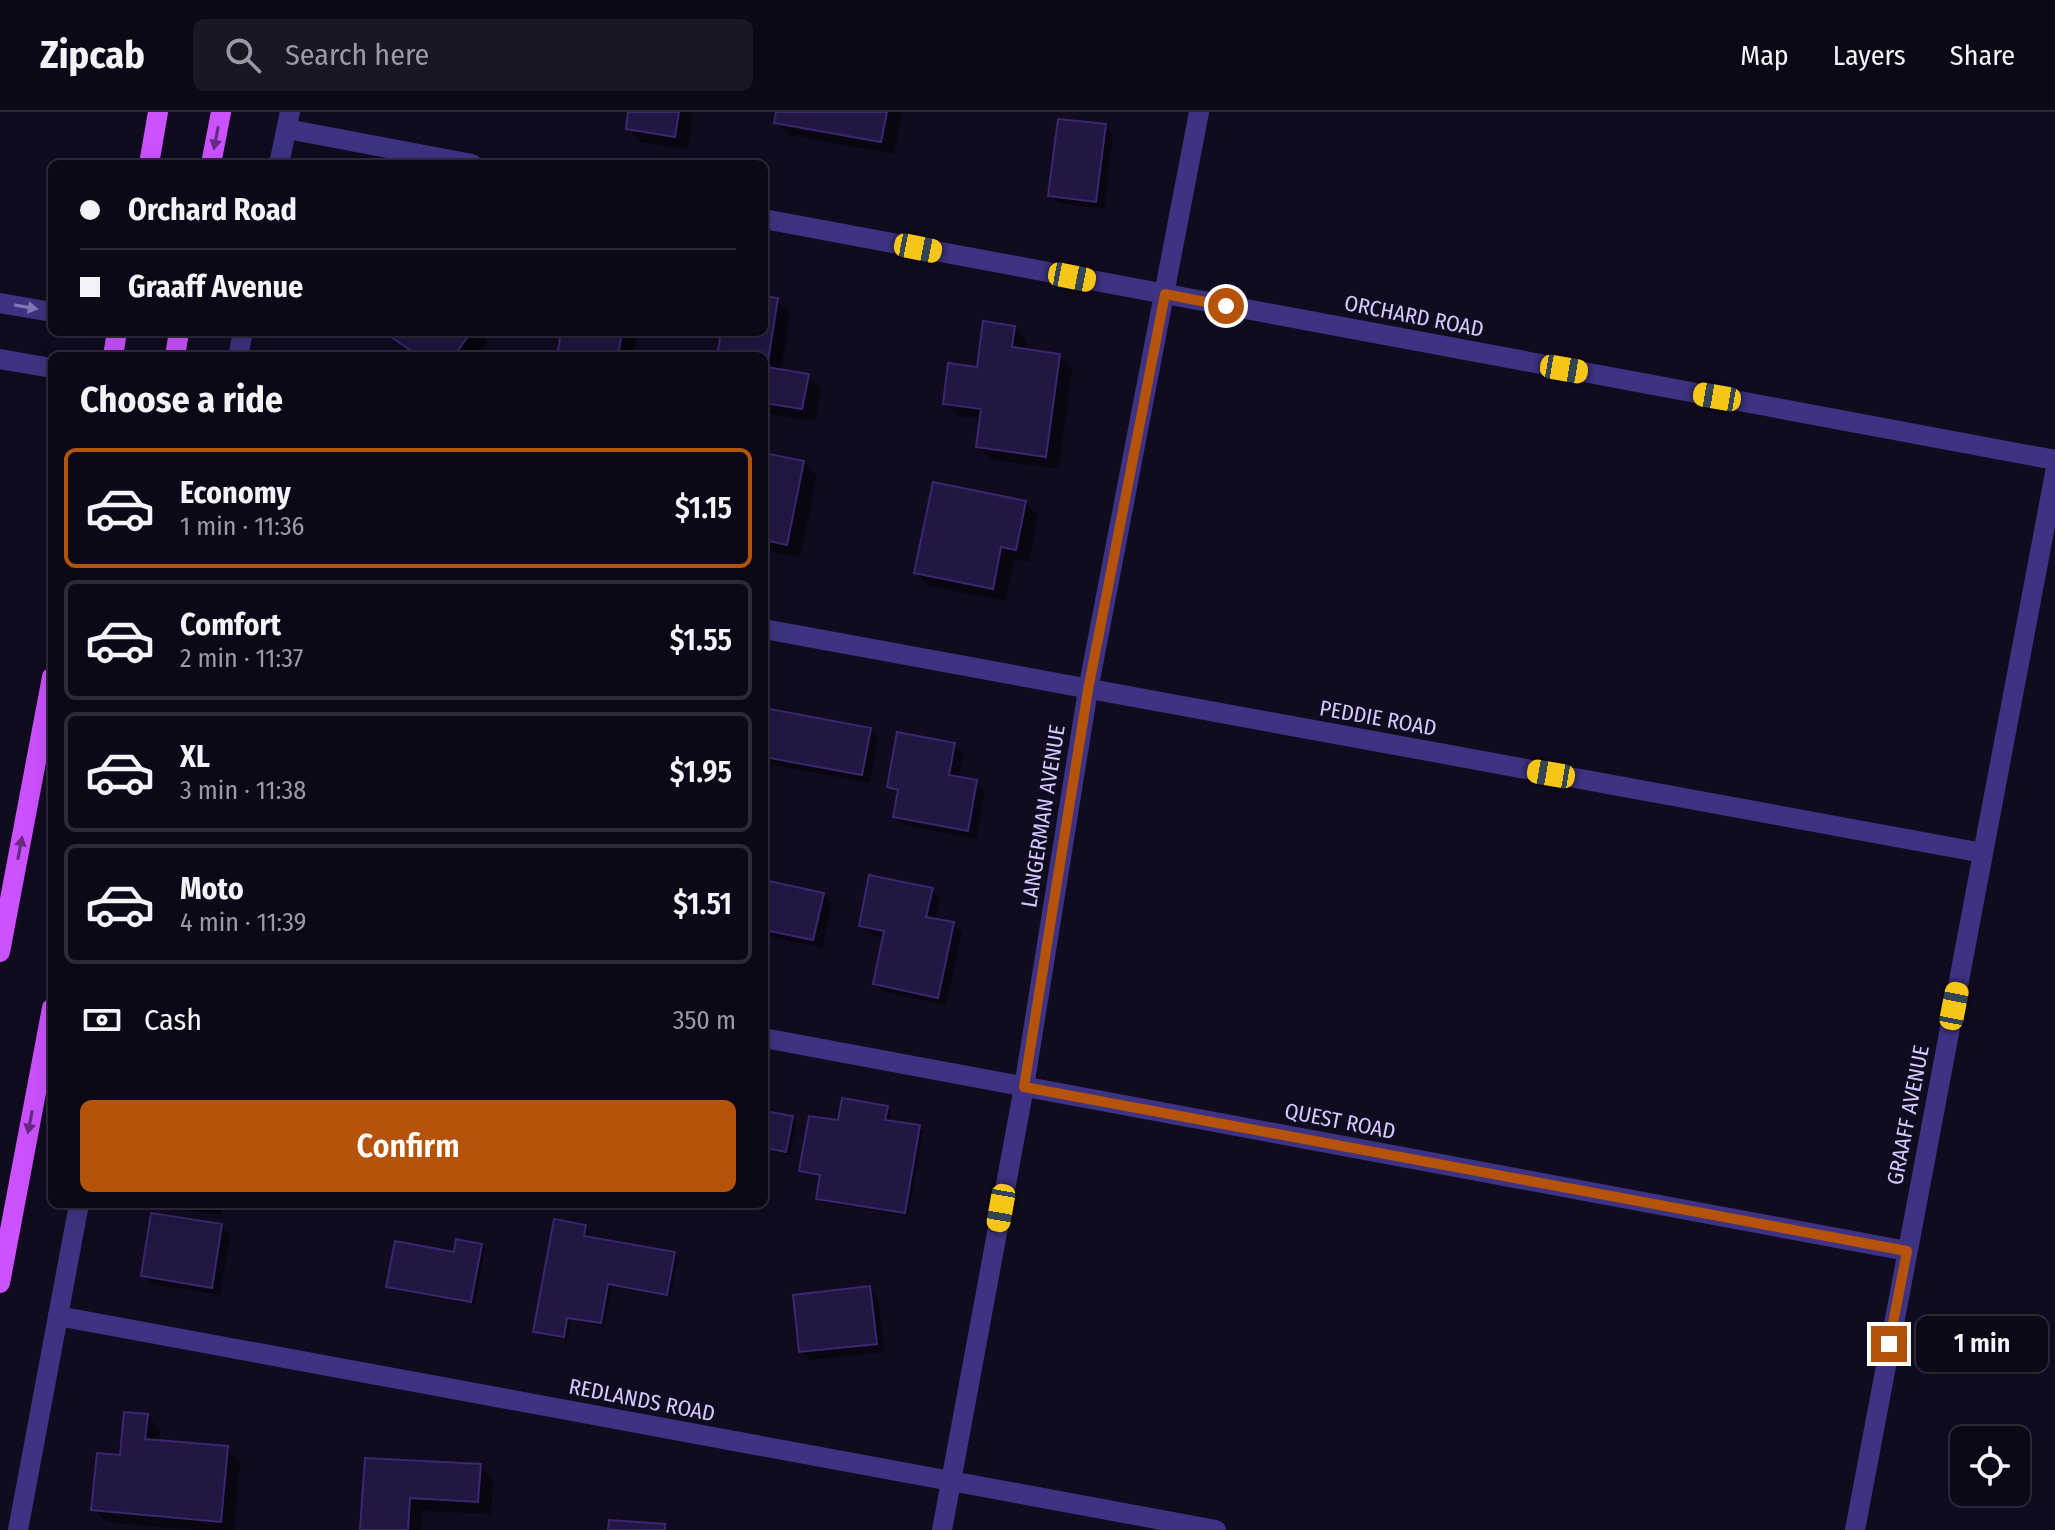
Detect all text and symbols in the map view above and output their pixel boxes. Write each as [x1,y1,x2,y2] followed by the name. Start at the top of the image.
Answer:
[193,19,753,91] search box
[40,32,145,78] text: Zipcab
[221,33,265,77] icon: search
[285,37,429,73] text: Search here
[1740,39,1789,72] text: Map
[1833,39,1906,72] text: Layers
[1950,39,2015,72] text: Share
[209,126,222,151] one-way arrow
[128,192,297,228] text: Orchard Road
[892,232,944,264] car
[1046,261,1098,293] car
[128,269,303,305] text: Graaff Avenue
[1208,288,1244,324] route start
[1342,289,1486,343] street label: ORCHARD ROAD
[14,302,39,314] one-way arrow
[1538,353,1590,385] car
[80,378,283,422] text: Choose a ride
[1691,381,1743,413] car
[84,472,156,544] icon: car
[180,475,291,511] text: Economy
[675,490,732,526] text: $1.15
[180,511,305,542] text: 1 min · 11:36
[84,604,156,676] icon: car
[180,607,281,643] text: Comfort
[670,622,732,658] text: $1.55
[180,643,303,674] text: 2 min · 11:37
[1317,694,1439,742] street label: PEDDIE ROAD
[1015,723,1071,909] street label: LANGERMAN AVENUE
[84,736,156,808] icon: car
[180,739,210,775] text: XL
[670,754,732,790] text: $1.95
[1525,758,1577,790] car
[180,775,306,806] text: 3 min · 11:38
[14,835,26,860] one-way arrow
[84,868,156,940] icon: car
[180,871,244,907] text: Moto
[673,886,732,922] text: $1.51
[180,907,306,938] text: 4 min · 11:39
[1938,980,1970,1032] car
[80,998,124,1042] icon: cash
[144,1002,202,1038] text: Cash
[673,1005,736,1036] text: 350 m
[1881,1043,1935,1187] street label: GRAAFF AVENUE
[1282,1097,1398,1145] street label: QUEST ROAD
[80,1100,736,1192] button: Confirm
[24,1110,36,1135] one-way arrow
[985,1182,1017,1234] car
[1917,1316,2049,1372] callout: 1 min
[1871,1326,1907,1362] route end
[1954,1328,2010,1359] text: 1 min
[567,1373,717,1427] street label: REDLANDS ROAD
[1950,1426,2030,1506] map controls
[1950,1426,2030,1506] button: locate

